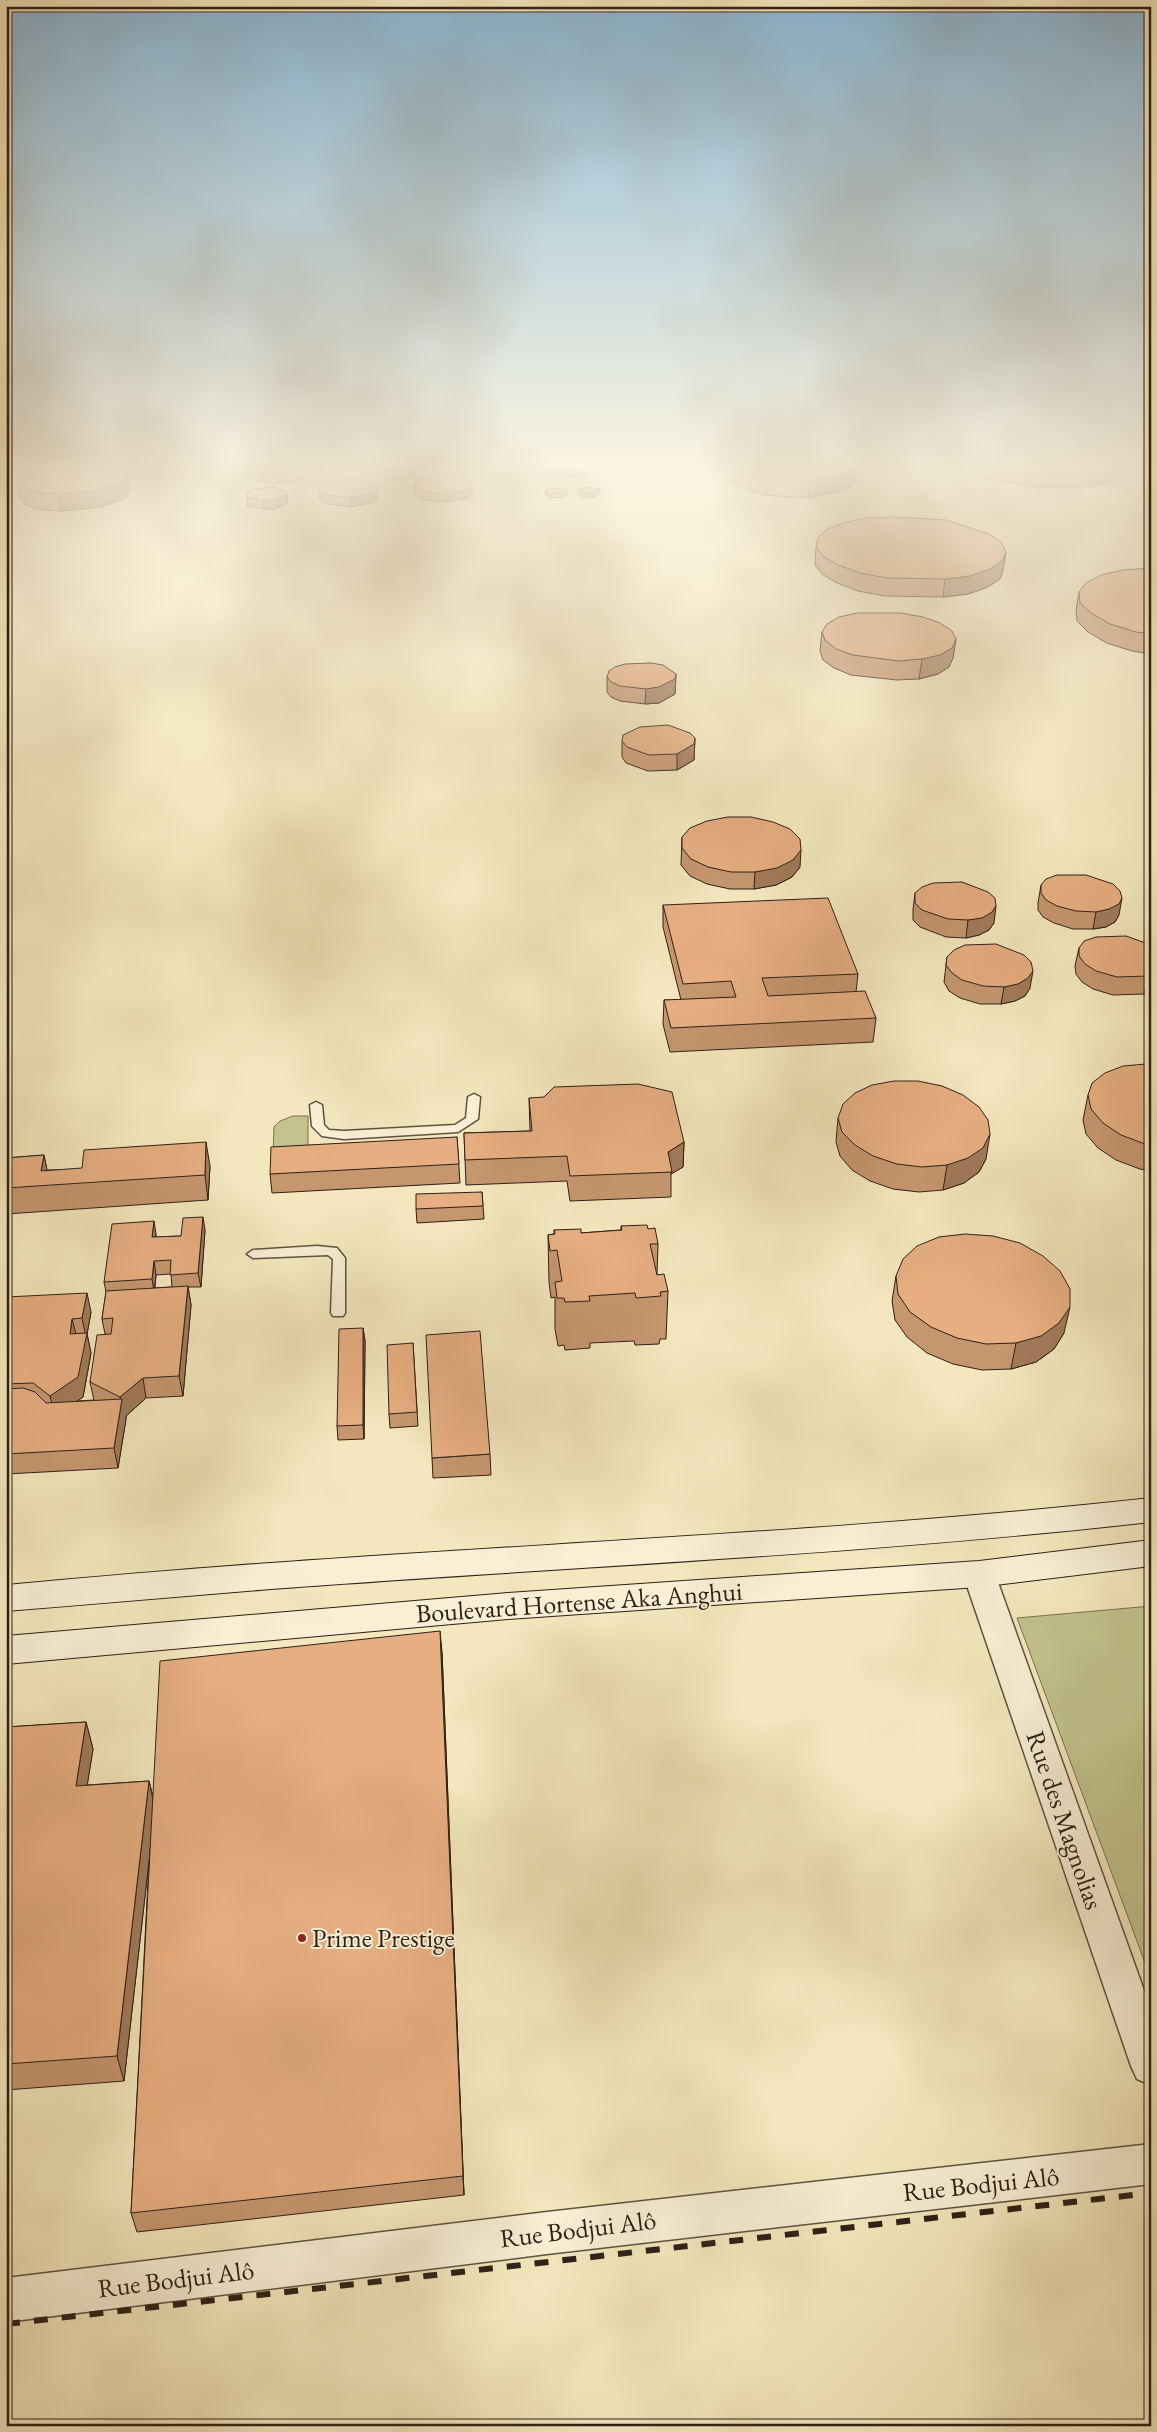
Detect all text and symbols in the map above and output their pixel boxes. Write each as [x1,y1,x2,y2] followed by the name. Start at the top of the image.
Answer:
[415,1574,743,1630] street label: Boulevard Hortense Aka Anghui
[1019,1726,1111,1914] street label: Rue des Magnolias
[312,1921,455,1955] place label: Prime Prestige
[296,1932,308,1944] marker: Prime Prestige
[901,2159,1061,2209] street label: Rue Bodjui Alô
[498,2203,658,2255] street label: Rue Bodjui Alô
[96,2253,256,2305] street label: Rue Bodjui Alô

